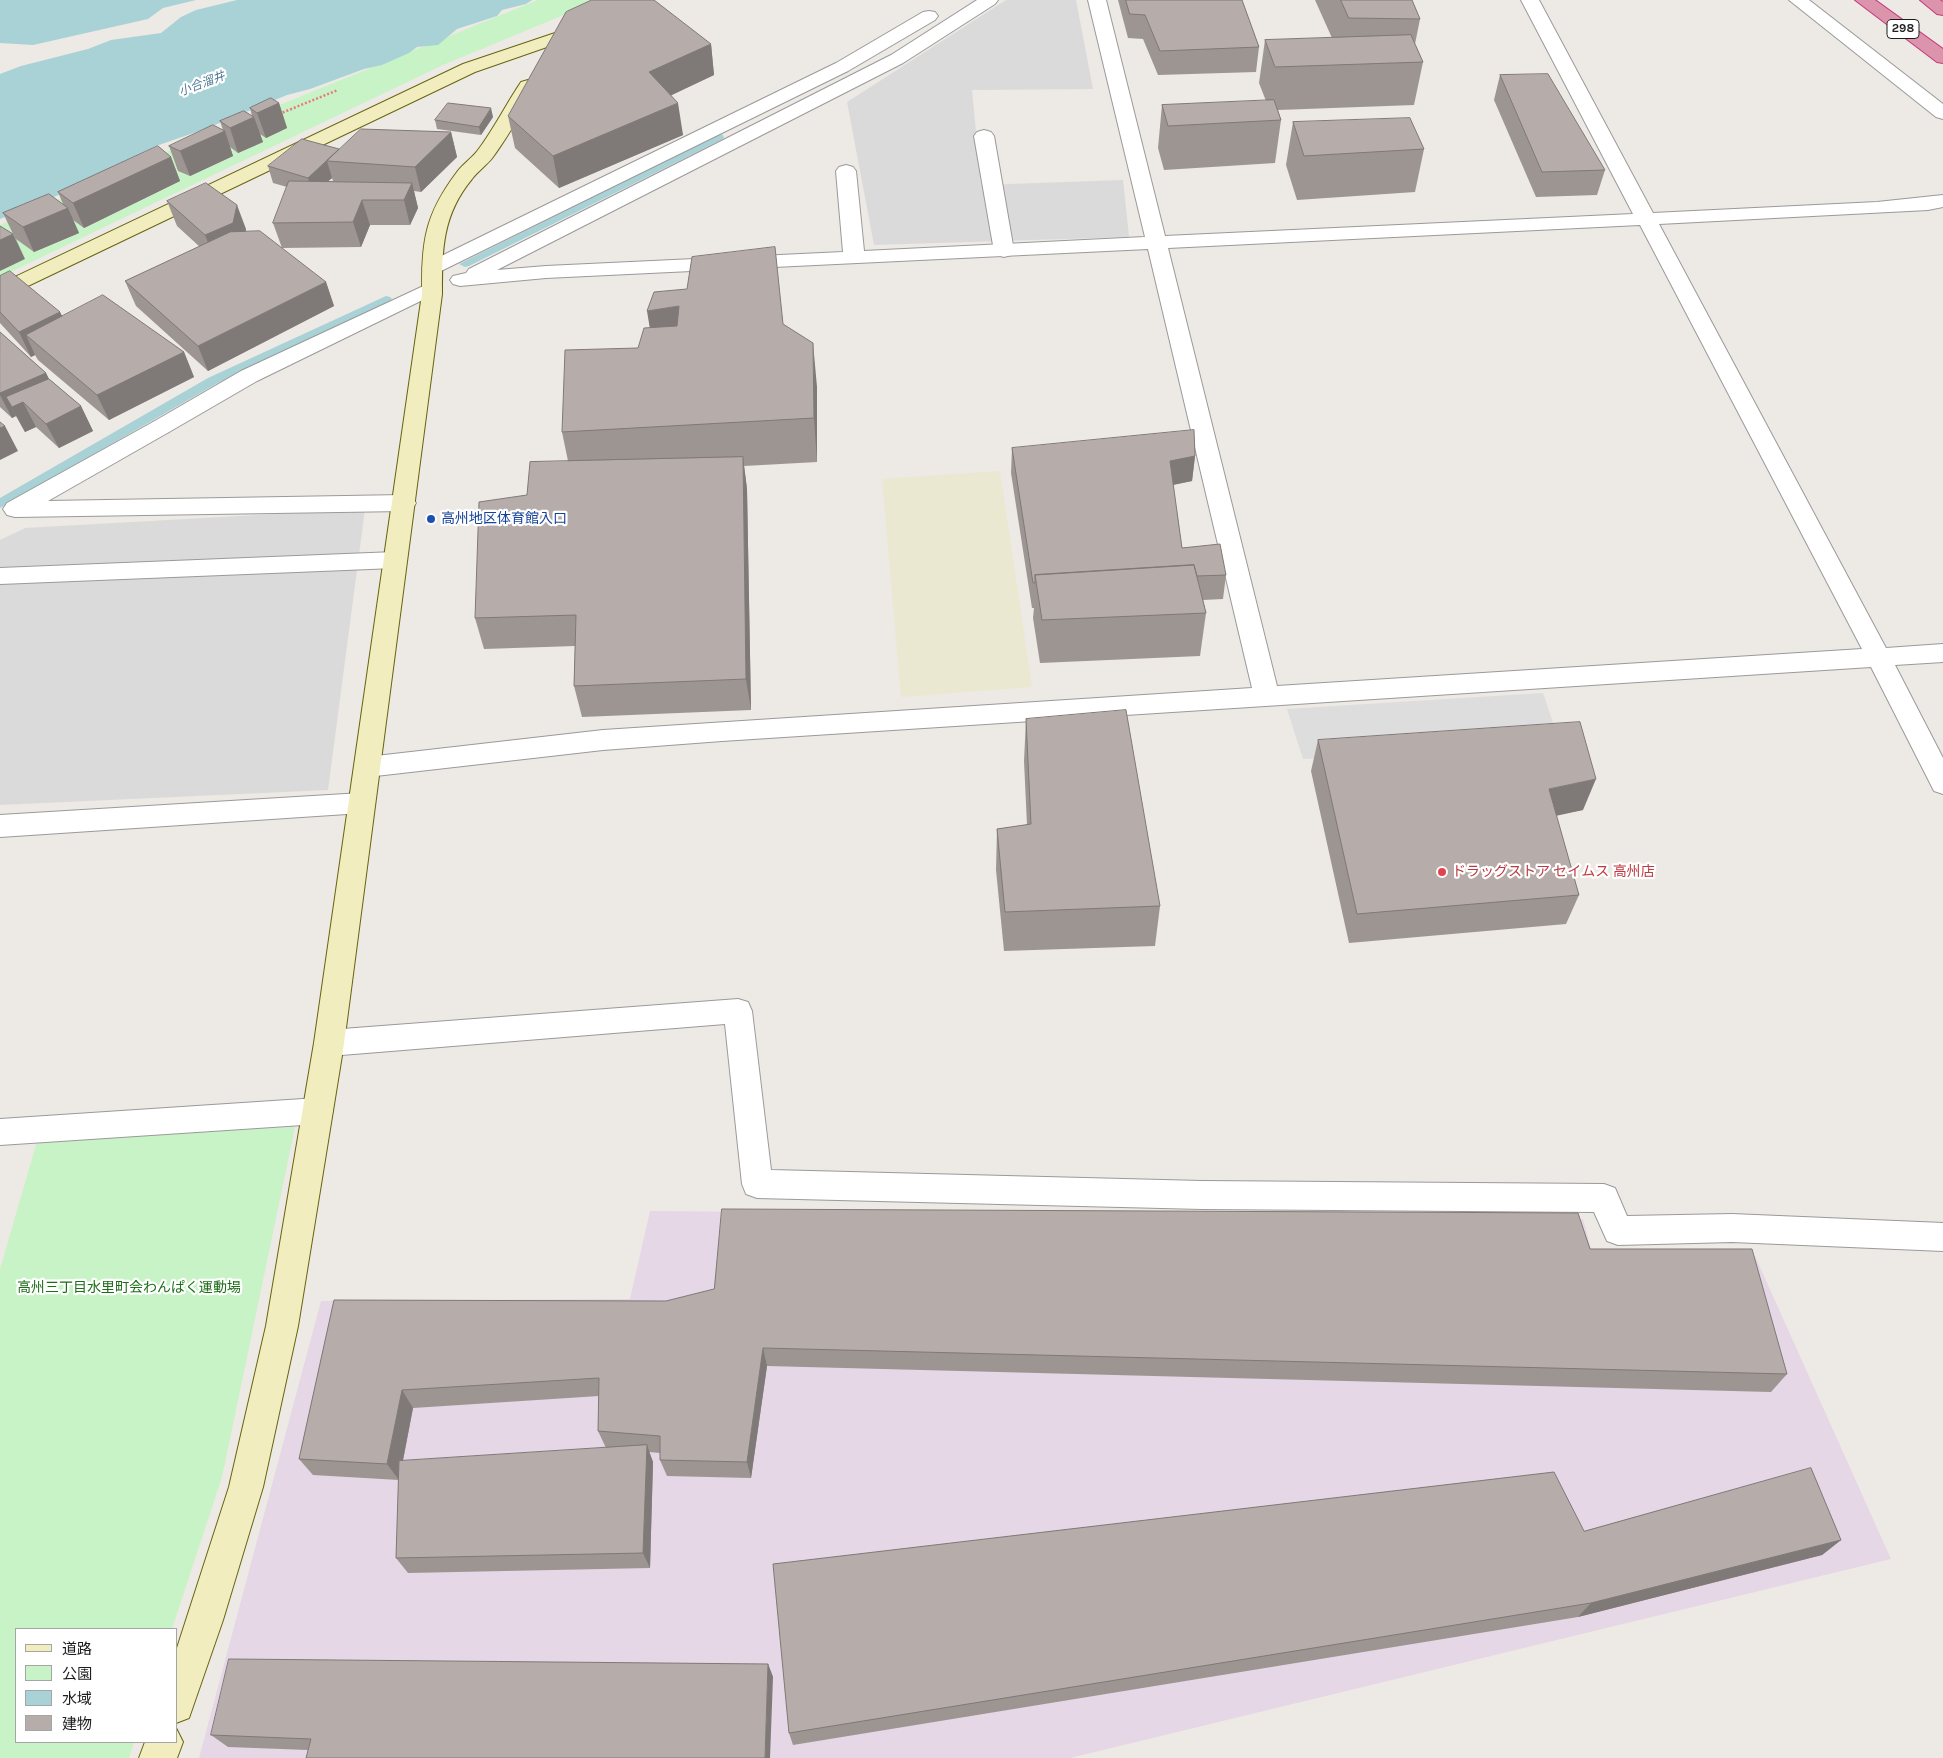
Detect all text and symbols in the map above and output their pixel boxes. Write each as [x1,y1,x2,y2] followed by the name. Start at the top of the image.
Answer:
[1887,20,1919,38] road number: 298
[177,69,227,99] water label: 小合溜井
[441,511,567,527] place label: 高州地区体育館入口
[425,513,437,525] marker: 高州地区体育館入口
[1452,864,1655,880] place label: ドラッグストア セイムス 高州店
[1436,866,1448,878] marker: ドラッグストア セイムス 高州店
[17,1280,241,1296] park label: 高州三丁目水里町会わんぱく運動場
[15,1628,178,1743] legend
[62,1640,92,1658] text: 道路
[62,1665,92,1683] text: 公園
[62,1690,92,1708] text: 水域
[62,1715,92,1733] text: 建物

